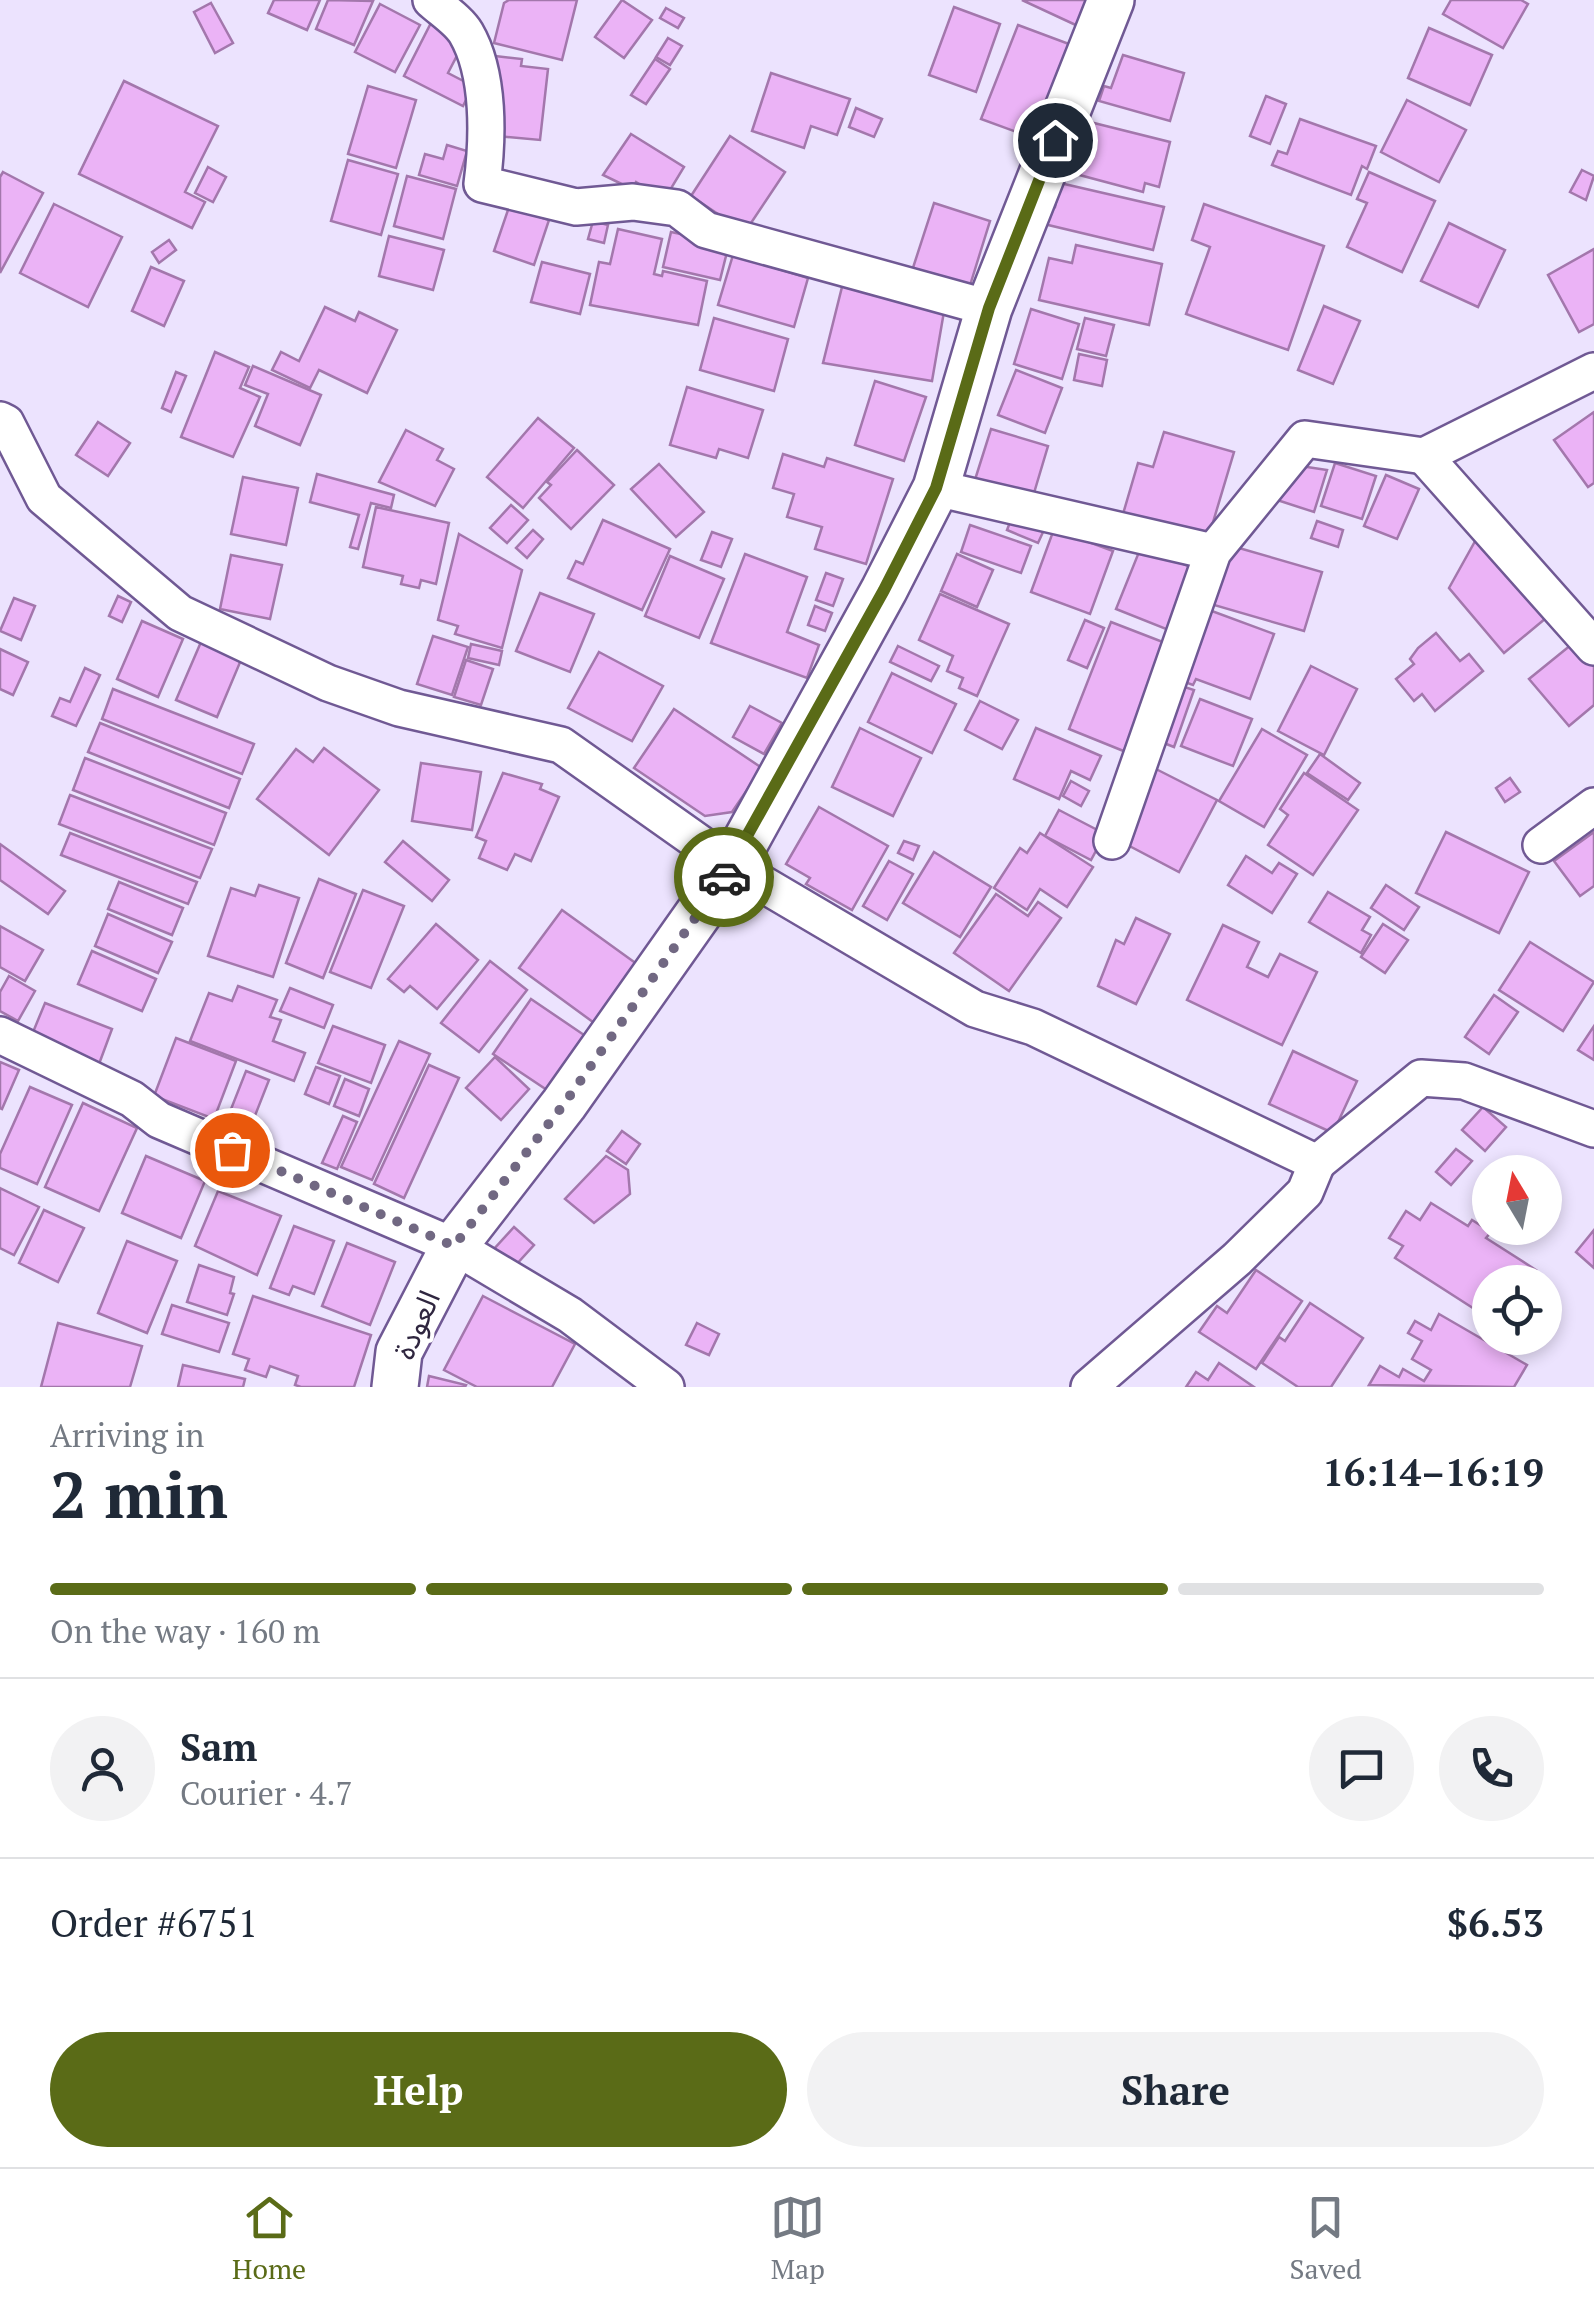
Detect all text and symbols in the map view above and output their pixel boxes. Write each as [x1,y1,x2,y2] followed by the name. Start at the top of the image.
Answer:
[1013,98,1098,183] pin
[1028,113,1083,168] icon: home
[674,827,774,927] courier
[697,850,752,905] icon: car
[190,1108,275,1193] pin
[205,1123,260,1178] icon: bag
[1472,1155,1562,1245] north arrow
[1472,1155,1562,1355] map controls
[1472,1265,1562,1355] button: locate
[383,1284,449,1365] street label: العودة
[50,1414,204,1456] text: Arriving in
[1322,1447,1544,1497] text: 16:14–16:19
[50,1450,228,1537] text: 2 min
[50,1610,320,1652] text: On the way · 160 m
[50,1716,155,1821] button: person
[1309,1716,1414,1821] button: chat
[1439,1716,1544,1821] button: phone
[180,1722,257,1772] text: Sam
[180,1772,352,1814] text: Courier · 4.7
[50,1898,258,1948] text: Order #6751
[1447,1898,1544,1948] text: $6.53
[50,2032,787,2147] button: Help
[807,2032,1544,2147] button: Share
[232,2190,306,2287] tab: Home
[770,2190,825,2287] tab: Map
[1289,2190,1362,2287] tab: Saved

